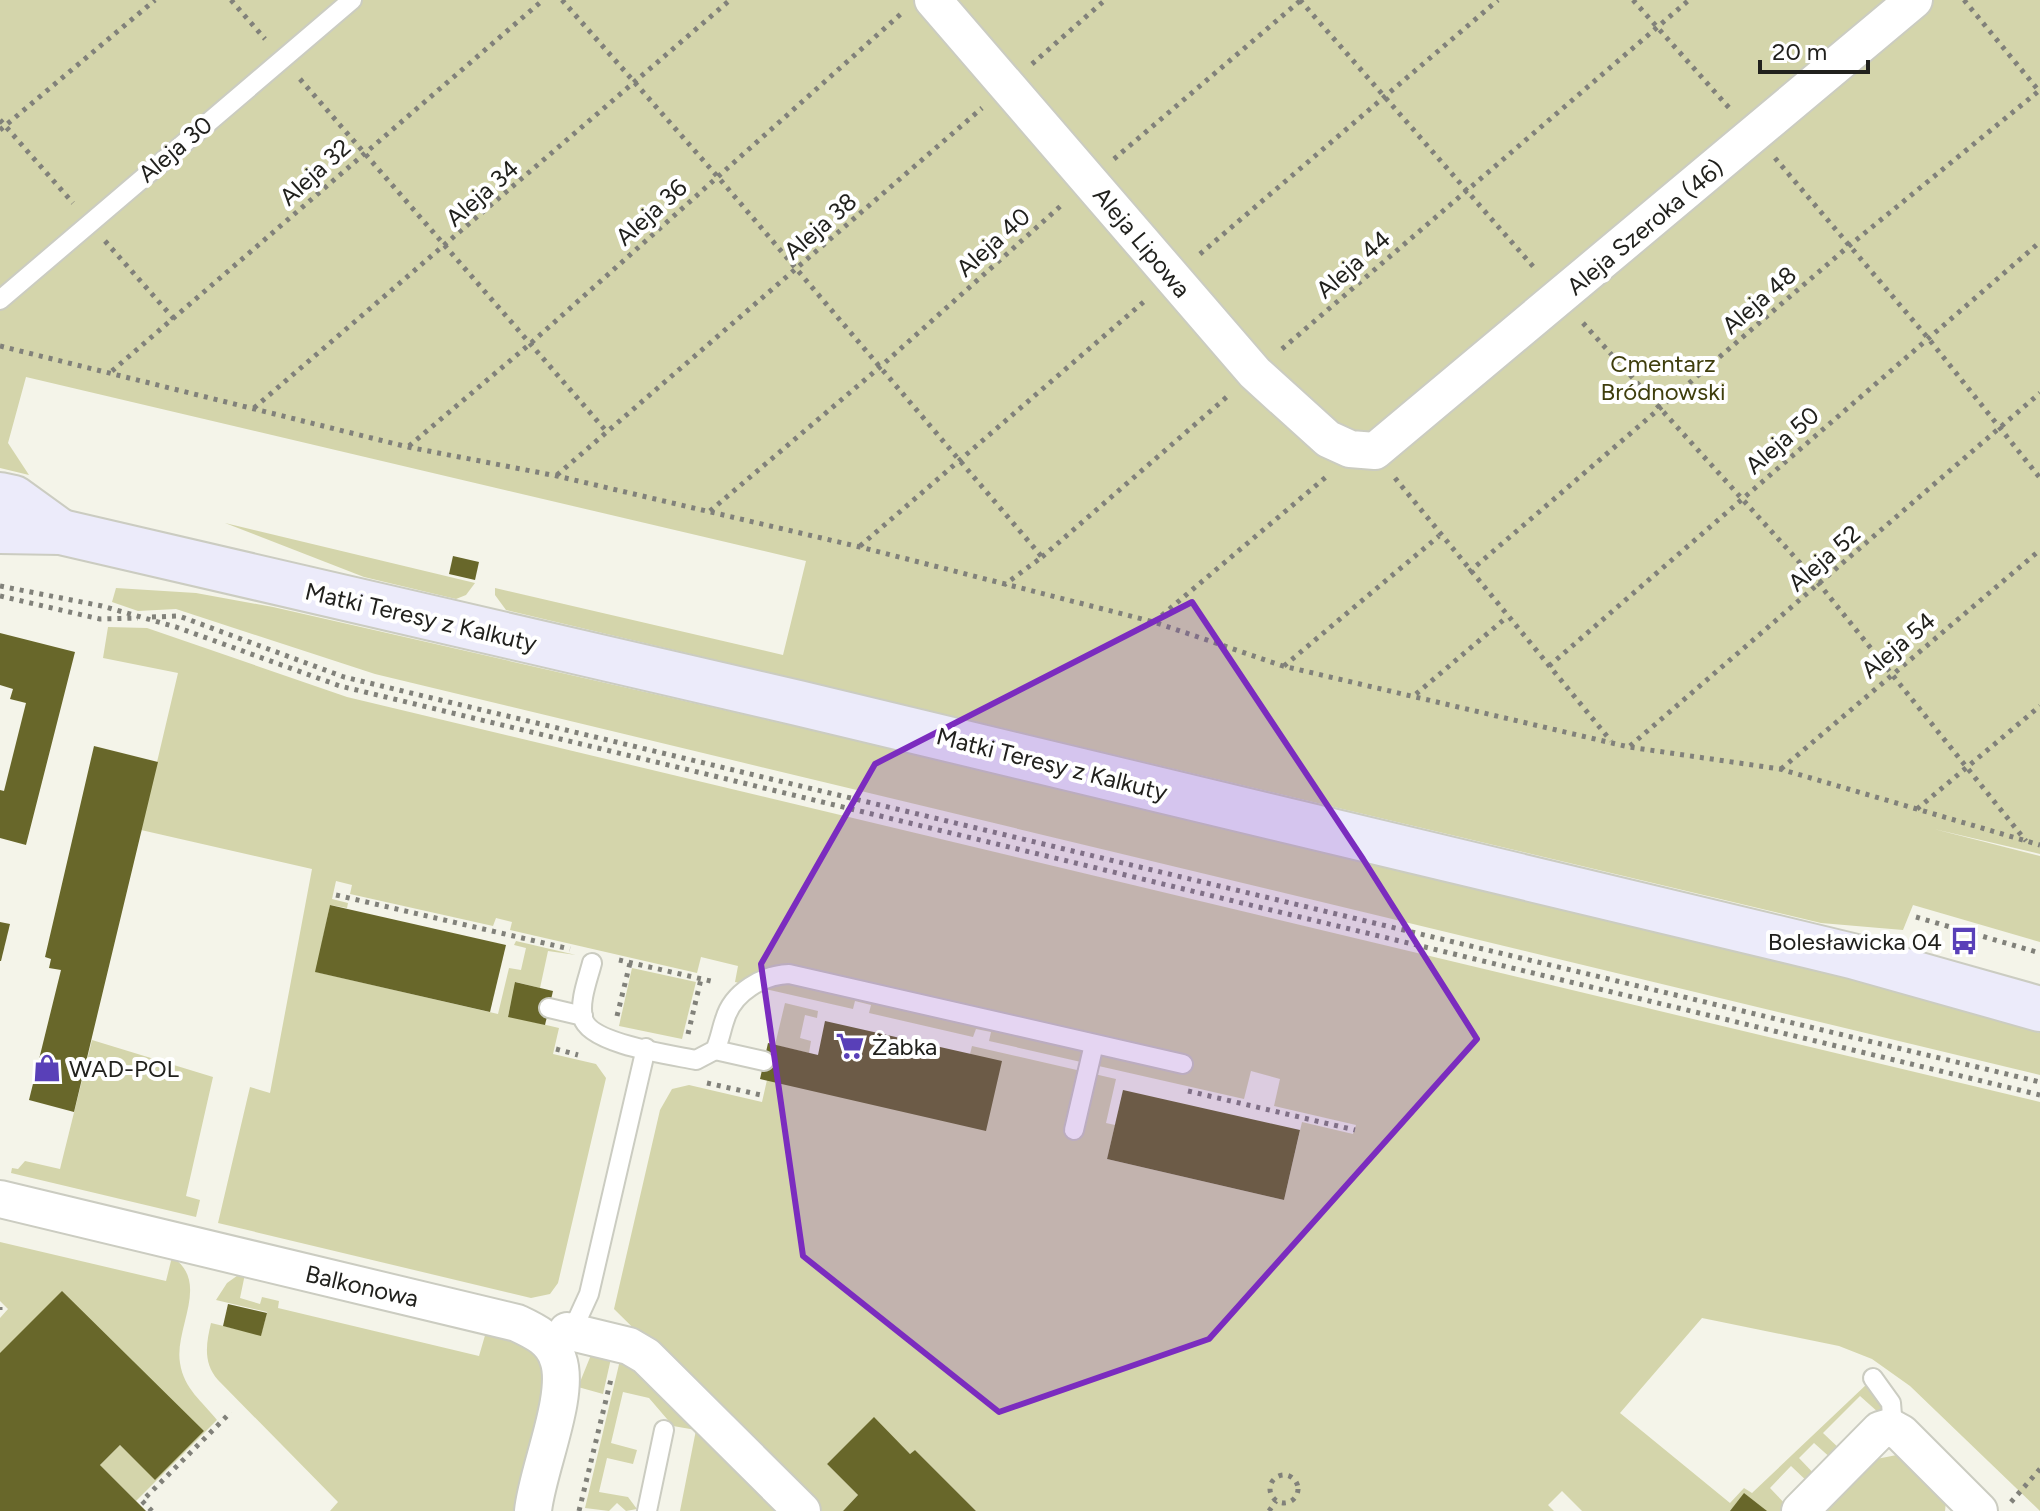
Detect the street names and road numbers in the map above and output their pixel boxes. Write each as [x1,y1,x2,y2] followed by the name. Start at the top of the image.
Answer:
[132,110,218,188] street label: Aleja 30
[273,133,357,211] street label: Aleja 32
[440,153,524,233] street label: Aleja 34
[1561,153,1729,301] street label: Aleja Szeroka (46)
[609,172,693,252] street label: Aleja 36
[1087,181,1197,303] street label: Aleja Lipowa
[778,186,862,266] street label: Aleja 38
[950,201,1036,283] street label: Aleja 40
[1310,224,1396,304] street label: Aleja 44
[1716,260,1802,340] street label: Aleja 48
[1739,400,1825,480] street label: Aleja 50
[1782,519,1866,597] street label: Aleja 52
[302,576,540,658] street label: Matki Teresy z Kalkuty
[1855,606,1941,684] street label: Aleja 54
[934,721,1171,807] street label: Matki Teresy z Kalkuty
[303,1259,421,1313] street label: Balkonowa

